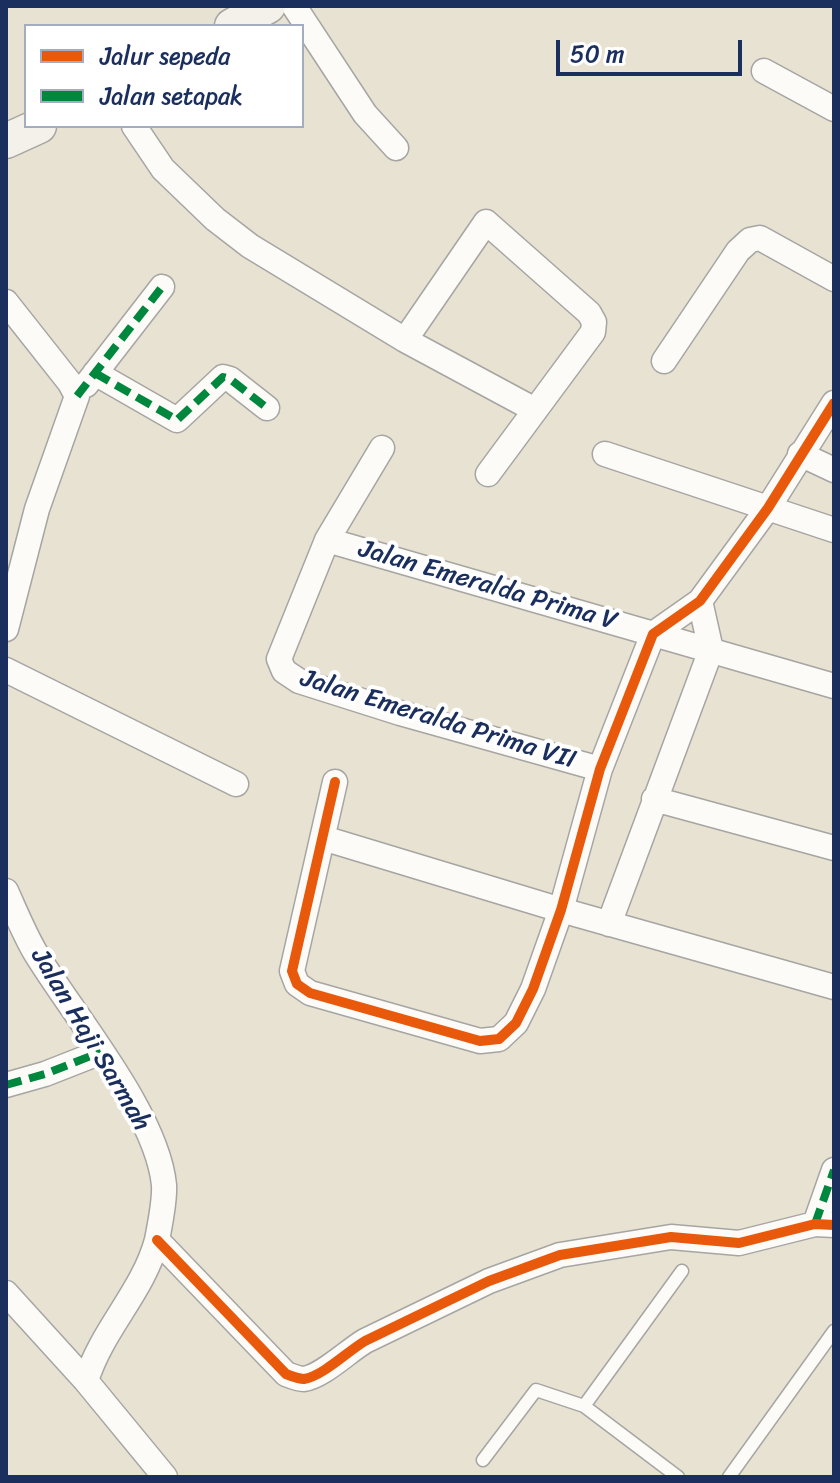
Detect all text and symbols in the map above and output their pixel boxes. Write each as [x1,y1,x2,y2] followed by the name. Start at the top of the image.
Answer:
[24,24,304,128] legend
[560,24,746,74] scale bar
[570,33,625,75] text: 50 m
[100,35,230,77] text: Jalur sepeda
[100,75,243,117] text: Jalan setapak
[355,534,621,638] street label: Jalan Emeralda Prima V
[297,663,579,777] street label: Jalan Emeralda Prima VII
[23,943,157,1137] street label: Jalan Haji Sarmah

